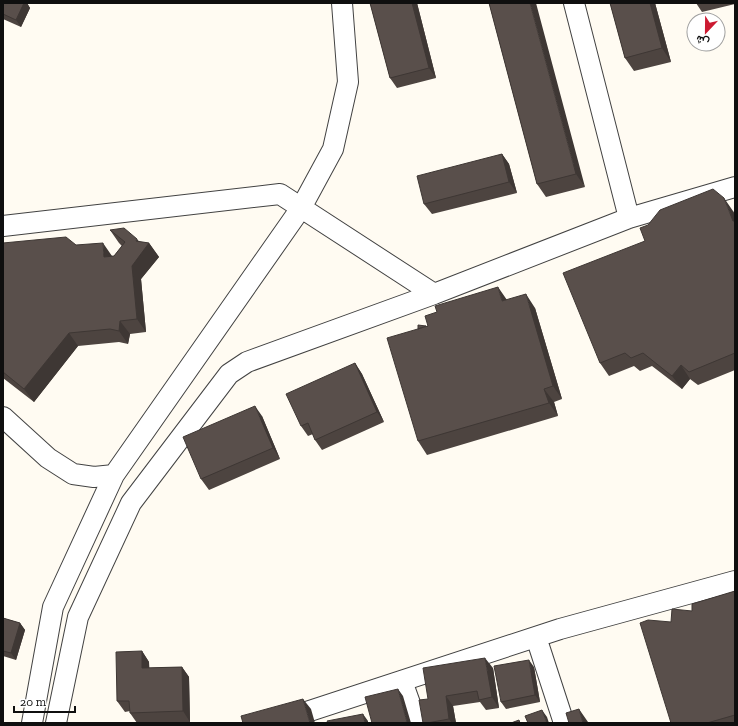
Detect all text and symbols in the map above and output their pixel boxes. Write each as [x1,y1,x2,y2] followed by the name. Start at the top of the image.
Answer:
[686,12,726,52] north arrow
[694,32,711,49] text: ش
[14,688,75,714] scale bar
[20,695,47,709] text: 20 m

